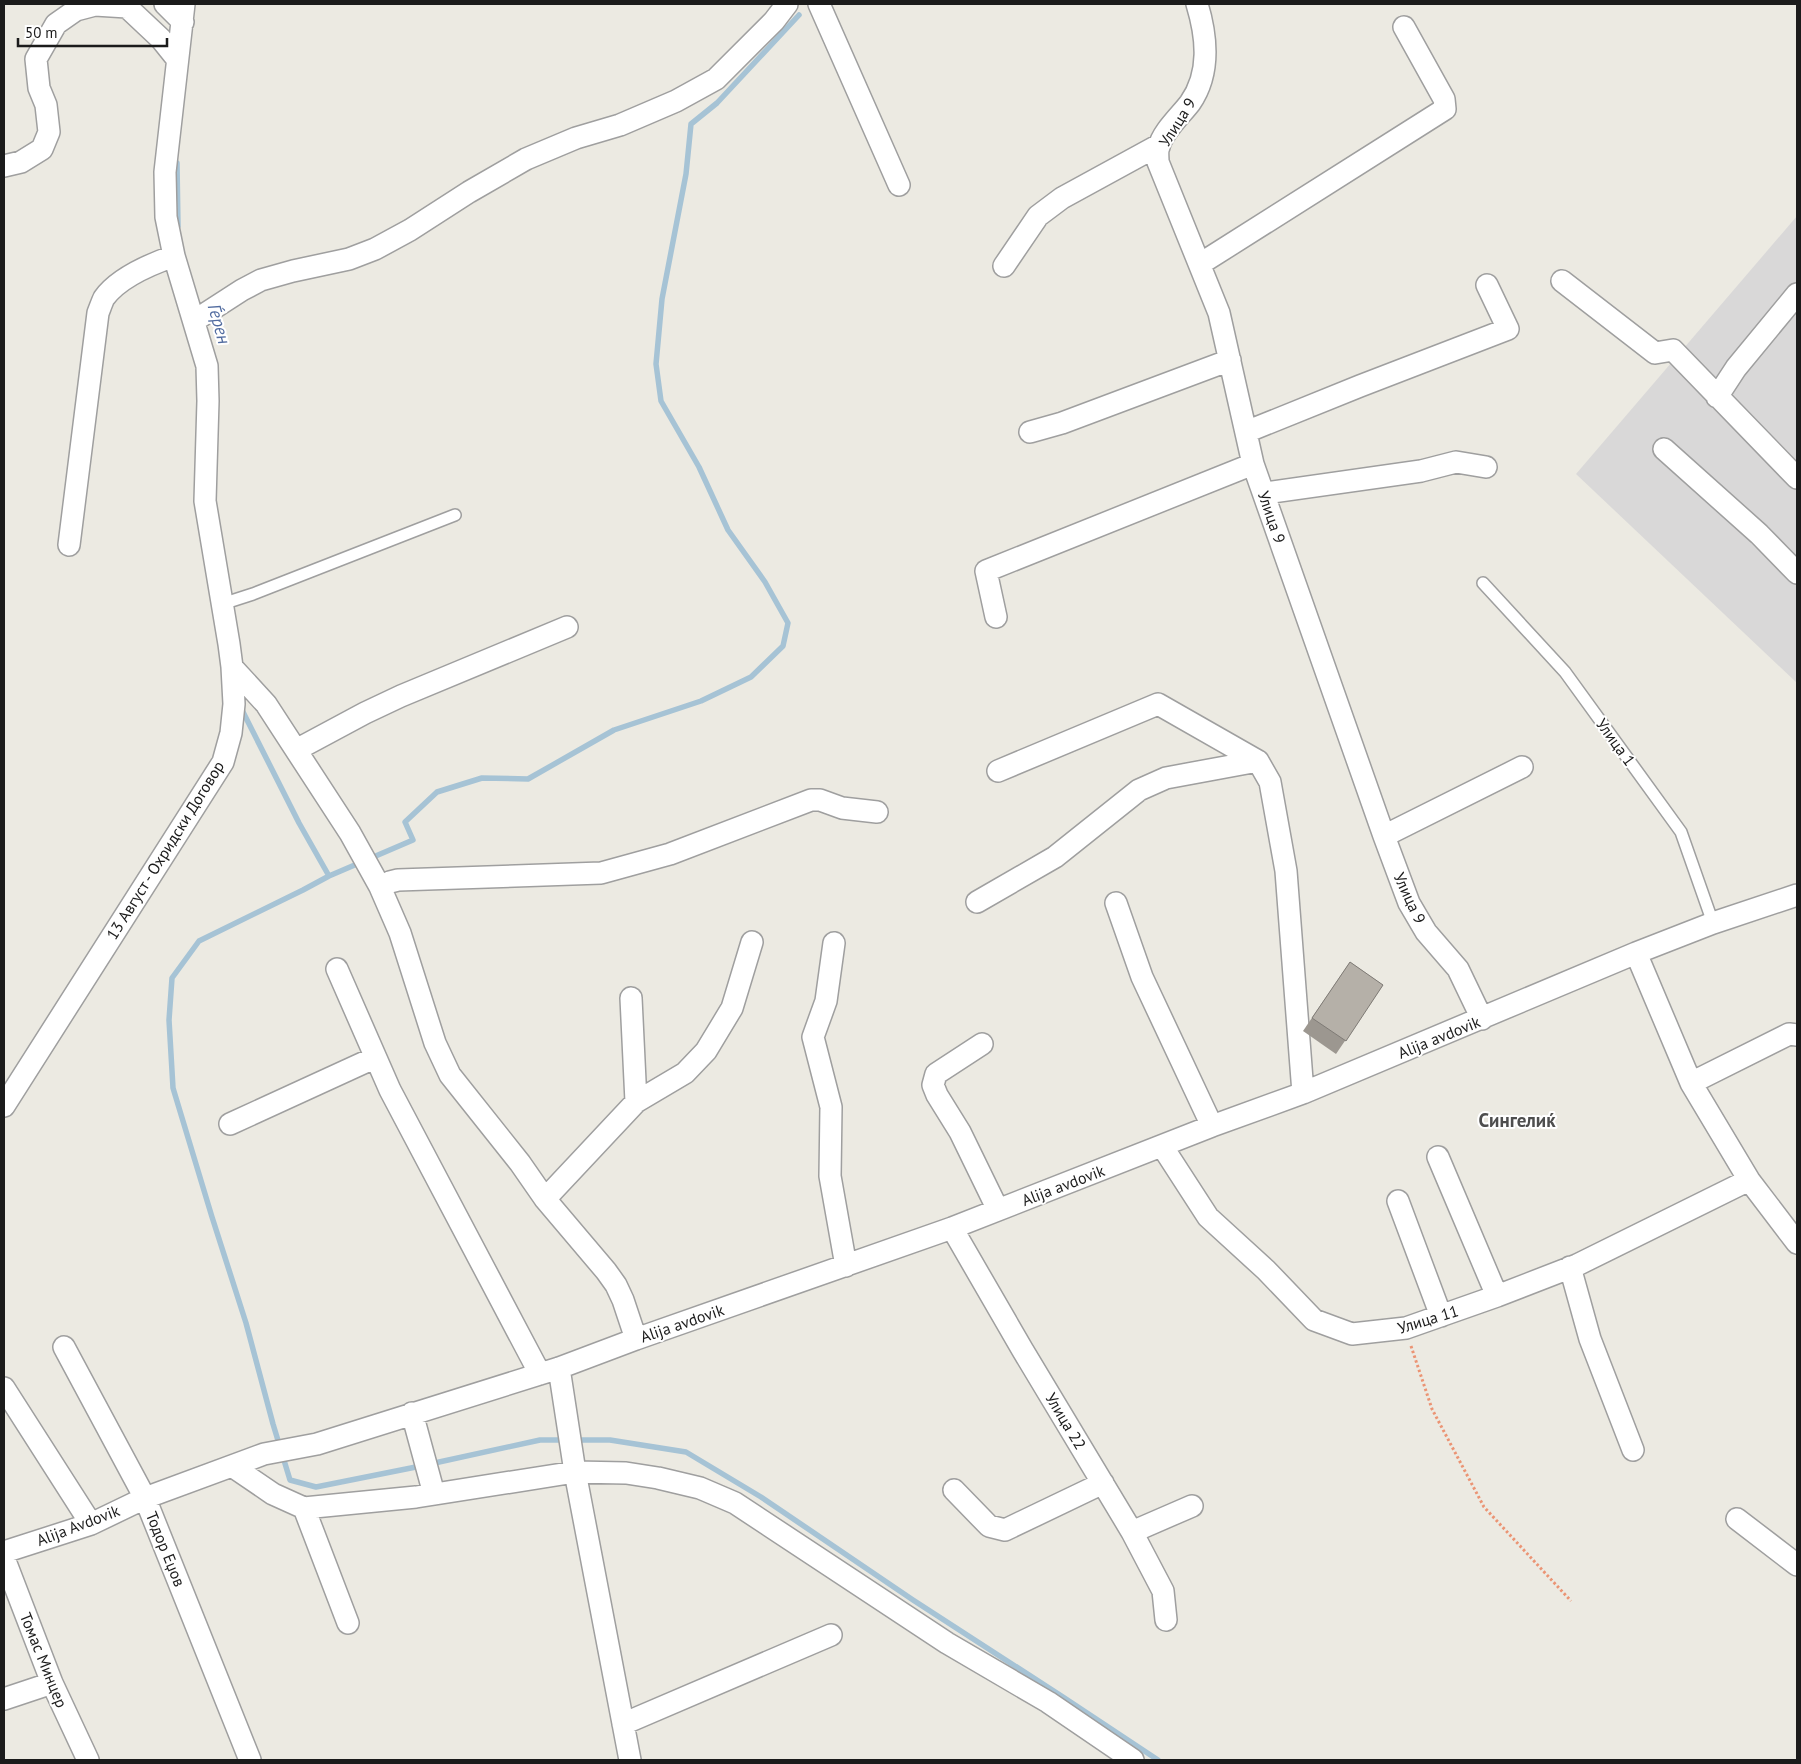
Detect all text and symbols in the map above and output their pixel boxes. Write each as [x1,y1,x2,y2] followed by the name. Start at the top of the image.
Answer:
[18,15,166,47] scale bar
[25,23,58,42] text: 50 m
[1154,94,1200,150] street label: Улица 9
[203,301,236,347] water label: Ѓерен
[1254,488,1290,546] street label: Улица 9
[1592,714,1640,770] street label: Улица 1
[102,757,228,943] street label: 13 Август - Охридски Договор
[1390,869,1430,927] street label: Улица 9
[1395,1011,1483,1063] street label: Alija avdovik
[1478,1108,1556,1132] district label: Сингелиќ
[1019,1160,1108,1210] street label: Alija avdovik
[638,1299,727,1347] street label: Alija avdovik
[1395,1300,1461,1338] street label: Улица 11
[1041,1389,1091,1453] street label: Улица 22
[34,1500,123,1550] street label: Alija Avdovik
[142,1509,190,1589] street label: Тодор Еџов
[16,1610,72,1710] street label: Томас Минцер

